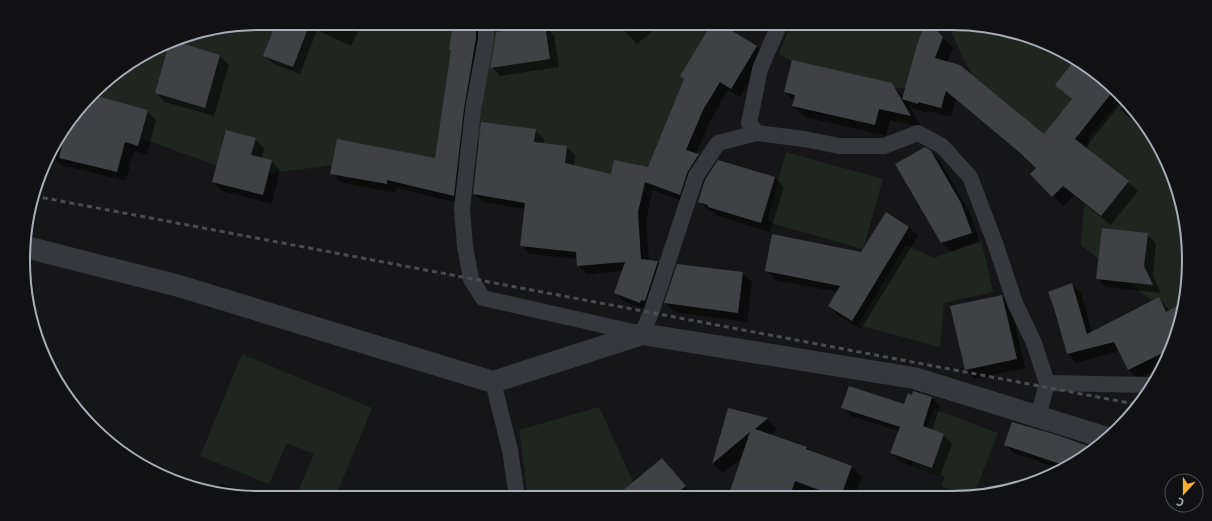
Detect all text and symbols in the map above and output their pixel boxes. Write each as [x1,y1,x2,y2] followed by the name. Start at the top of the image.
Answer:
[1164,473,1204,513] north arrow
[1174,495,1186,511] text: С

